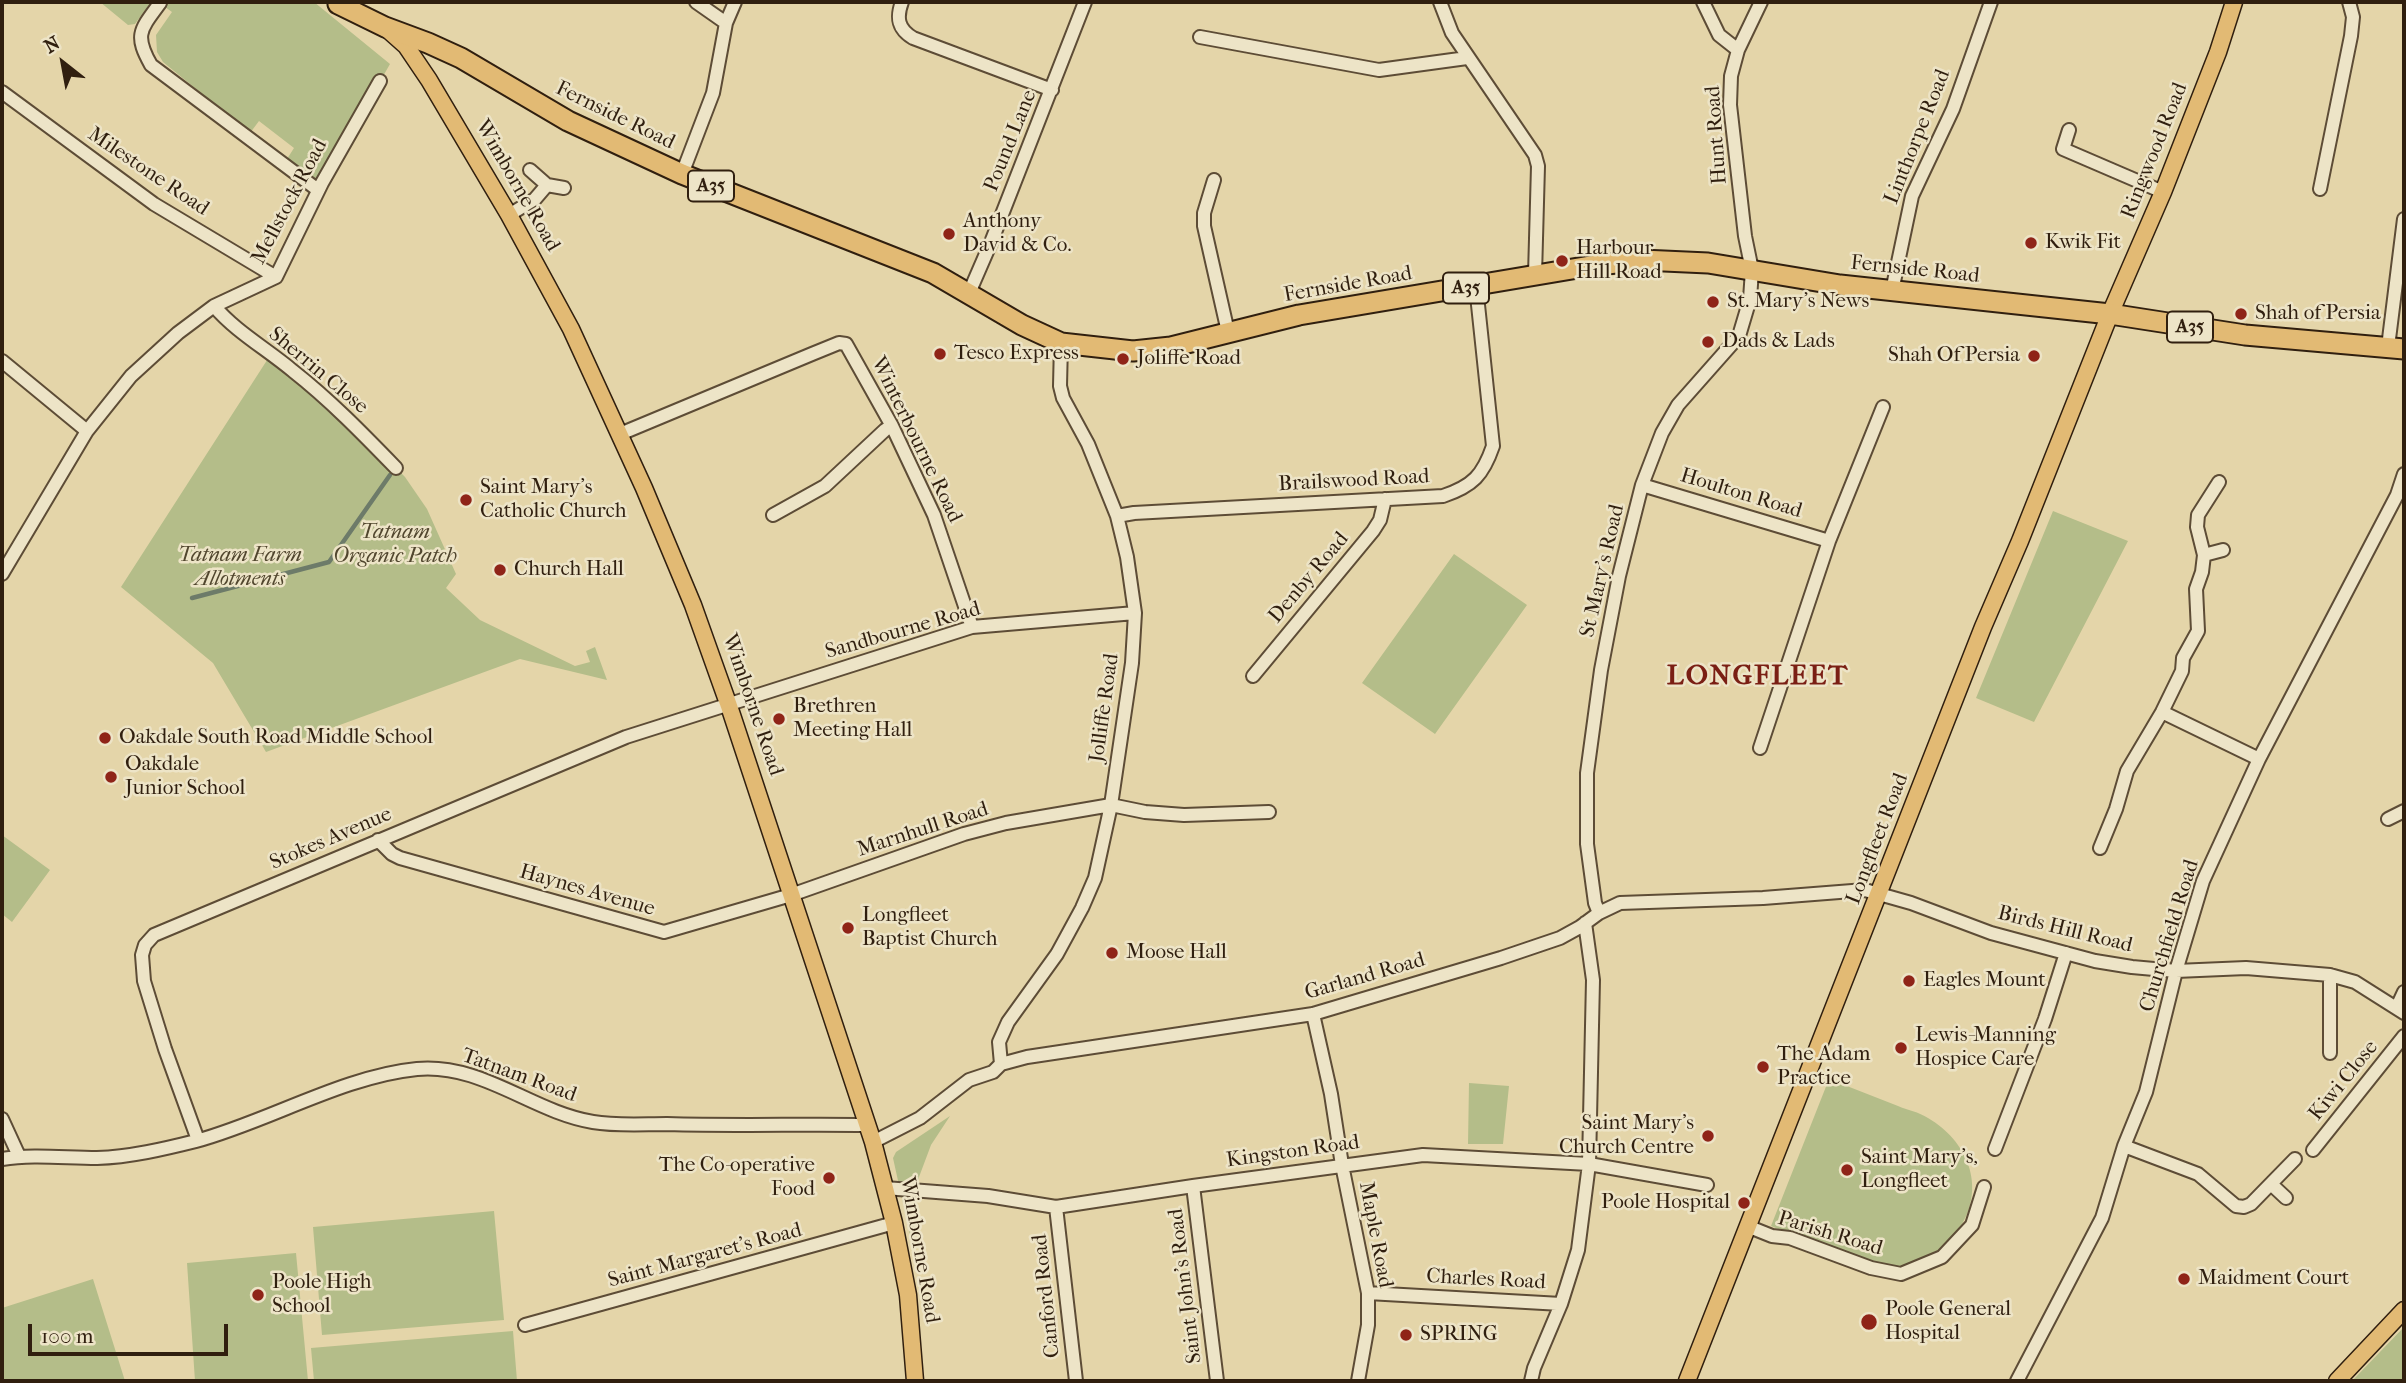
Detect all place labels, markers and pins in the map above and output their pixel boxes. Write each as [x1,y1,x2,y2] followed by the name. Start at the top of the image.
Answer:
[963,209,1071,259] place label: Anthony David & Co.
[941,226,957,242] marker: Anthony David & Co.
[2045,230,2121,256] place label: Kwik Fit
[2023,235,2039,251] marker: Kwik Fit
[1576,236,1662,286] place label: Harbour Hill Road
[1554,253,1570,269] marker: Harbour Hill Road
[1727,289,1869,315] place label: St. Mary's News
[1705,294,1721,310] marker: St. Mary's News
[2255,301,2381,327] place label: Shah of Persia
[2233,306,2249,322] marker: Shah of Persia
[1722,329,1835,355] place label: Dads & Lads
[1700,334,1716,350] marker: Dads & Lads
[954,341,1079,367] place label: Tesco Express
[1888,343,2020,369] place label: Shah Of Persia
[932,346,948,362] marker: Tesco Express
[1137,346,1241,372] place label: Joliffe Road
[2026,348,2042,364] marker: Shah Of Persia
[1115,351,1131,367] marker: Joliffe Road
[480,475,627,525] place label: Saint Mary's Catholic Church
[458,492,474,508] marker: Saint Mary's Catholic Church
[514,557,624,583] place label: Church Hall
[492,562,508,578] marker: Church Hall
[793,694,912,744] place label: Brethren Meeting Hall
[771,711,787,727] marker: Brethren Meeting Hall
[119,725,433,751] place label: Oakdale South Road Middle School
[97,730,113,746] marker: Oakdale South Road Middle School
[125,752,245,802] place label: Oakdale Junior School
[103,769,119,785] marker: Oakdale Junior School
[862,903,998,953] place label: Longfleet Baptist Church
[840,920,856,936] marker: Longfleet Baptist Church
[1126,940,1227,966] place label: Moose Hall
[1104,945,1120,961] marker: Moose Hall
[1923,968,2046,994] place label: Eagles Mount
[1901,973,1917,989] marker: Eagles Mount
[1915,1023,2056,1073] place label: Lewis-Manning Hospice Care
[1893,1040,1909,1056] marker: Lewis-Manning Hospice Care
[1777,1042,1870,1092] place label: The Adam Practice
[1755,1059,1771,1075] marker: The Adam Practice
[1559,1111,1694,1161] place label: Saint Mary's Church Centre
[1700,1128,1716,1144] marker: Saint Mary's Church Centre
[1861,1145,1978,1195] place label: Saint Mary's, Longfleet
[659,1153,815,1203] place label: The Co-operative Food
[1839,1162,1855,1178] marker: Saint Mary's, Longfleet
[821,1170,837,1186] marker: The Co-operative Food
[1601,1190,1730,1216] place label: Poole Hospital
[1736,1195,1752,1211] marker: Poole Hospital
[2198,1266,2349,1292] place label: Maidment Court
[272,1270,372,1320] place label: Poole High School
[2176,1271,2192,1287] marker: Maidment Court
[250,1287,266,1303] marker: Poole High School
[1885,1297,2011,1347] place label: Poole General Hospital
[1859,1312,1879,1332] marker: Poole General Hospital
[1420,1322,1497,1348] place label: SPRING
[1398,1327,1414,1343] marker: SPRING

